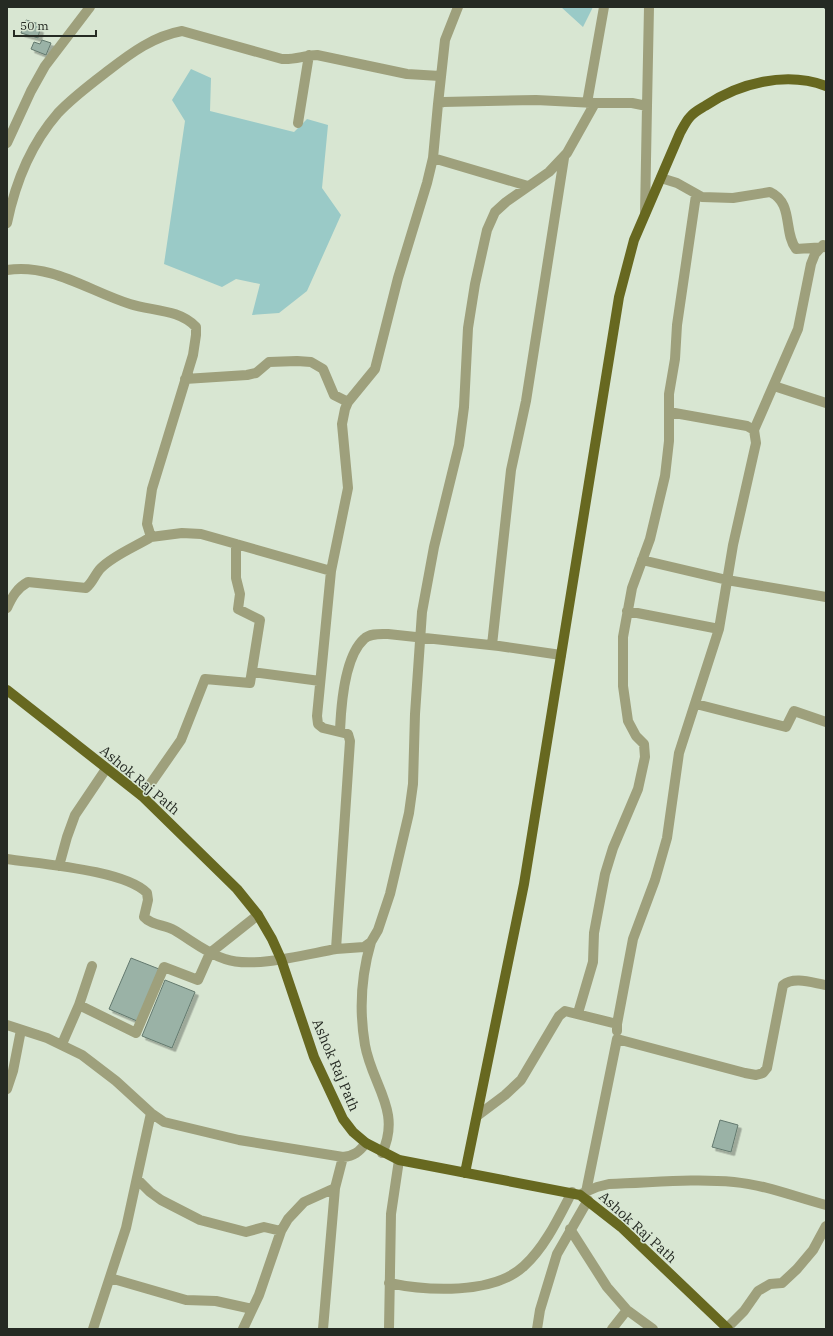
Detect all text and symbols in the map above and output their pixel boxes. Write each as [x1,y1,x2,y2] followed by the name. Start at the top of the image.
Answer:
[14,12,96,38] scale bar
[20,18,49,33] text: 50 m
[96,741,184,819] street label: Ashok Raj Path
[308,1016,364,1114] street label: Ashok Raj Path
[595,1187,681,1267] street label: Ashok Raj Path

